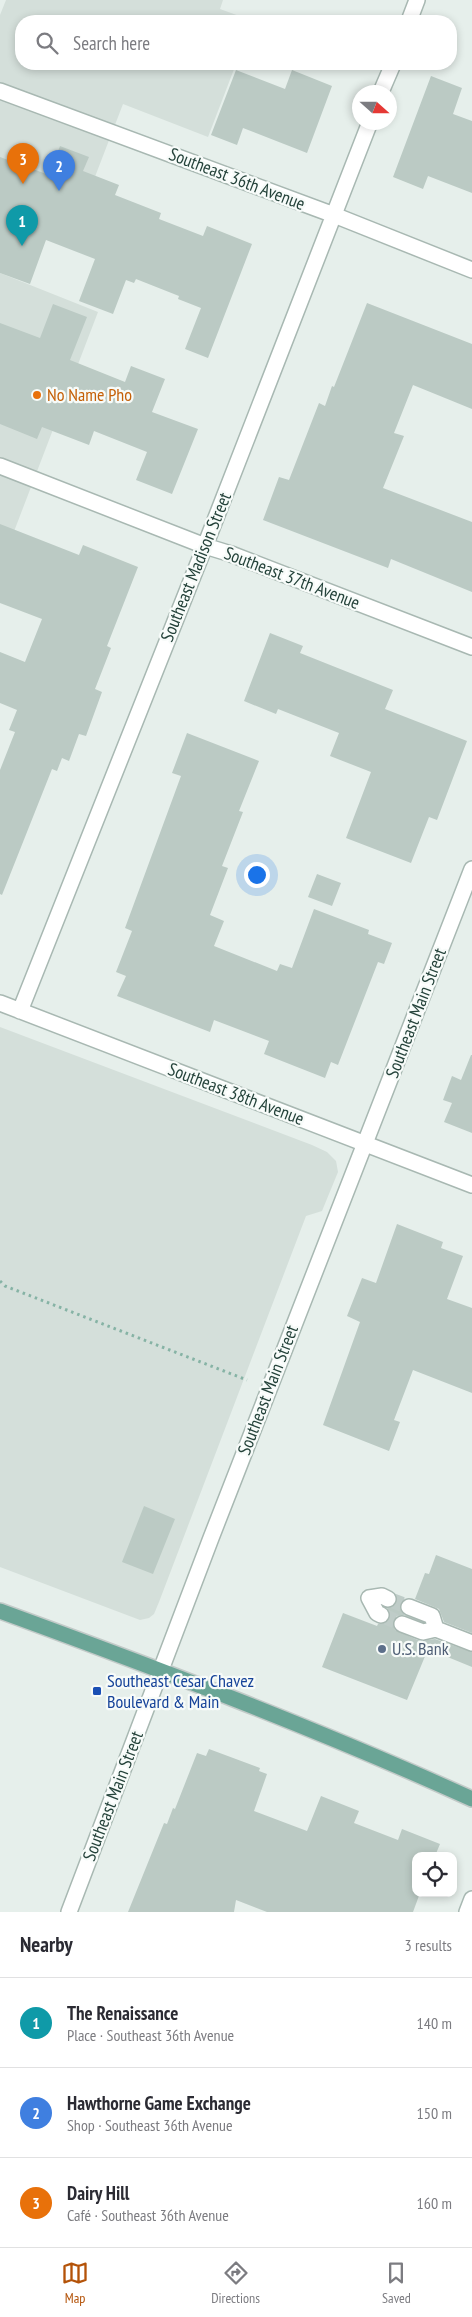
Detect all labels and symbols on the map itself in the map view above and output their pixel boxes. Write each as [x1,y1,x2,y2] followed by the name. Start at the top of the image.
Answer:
[352,85,397,130] north arrow
[166,142,308,215] street label: Southeast 36th Avenue
[7,143,39,184] pin: 3
[43,150,75,191] pin: 2
[6,205,38,246] pin: 1
[47,383,132,406] place label: No Name Pho
[31,389,43,401] marker: No Name Pho
[155,489,236,645] street label: Southeast Madison Street
[221,541,363,614] street label: Southeast 37th Avenue
[244,862,270,888] your location
[380,945,451,1081] street label: Southeast Main Street
[165,1057,307,1130] street label: Southeast 38th Avenue
[232,1322,303,1458] street label: Southeast Main Street
[392,1637,449,1660] place label: U.S. Bank
[376,1643,388,1655] marker: U.S. Bank
[107,1669,254,1713] place label: Southeast Cesar Chavez Boulevard & Main
[91,1685,103,1697] marker: Southeast Cesar Chavez Boulevard & Main
[77,1728,148,1864] street label: Southeast Main Street

